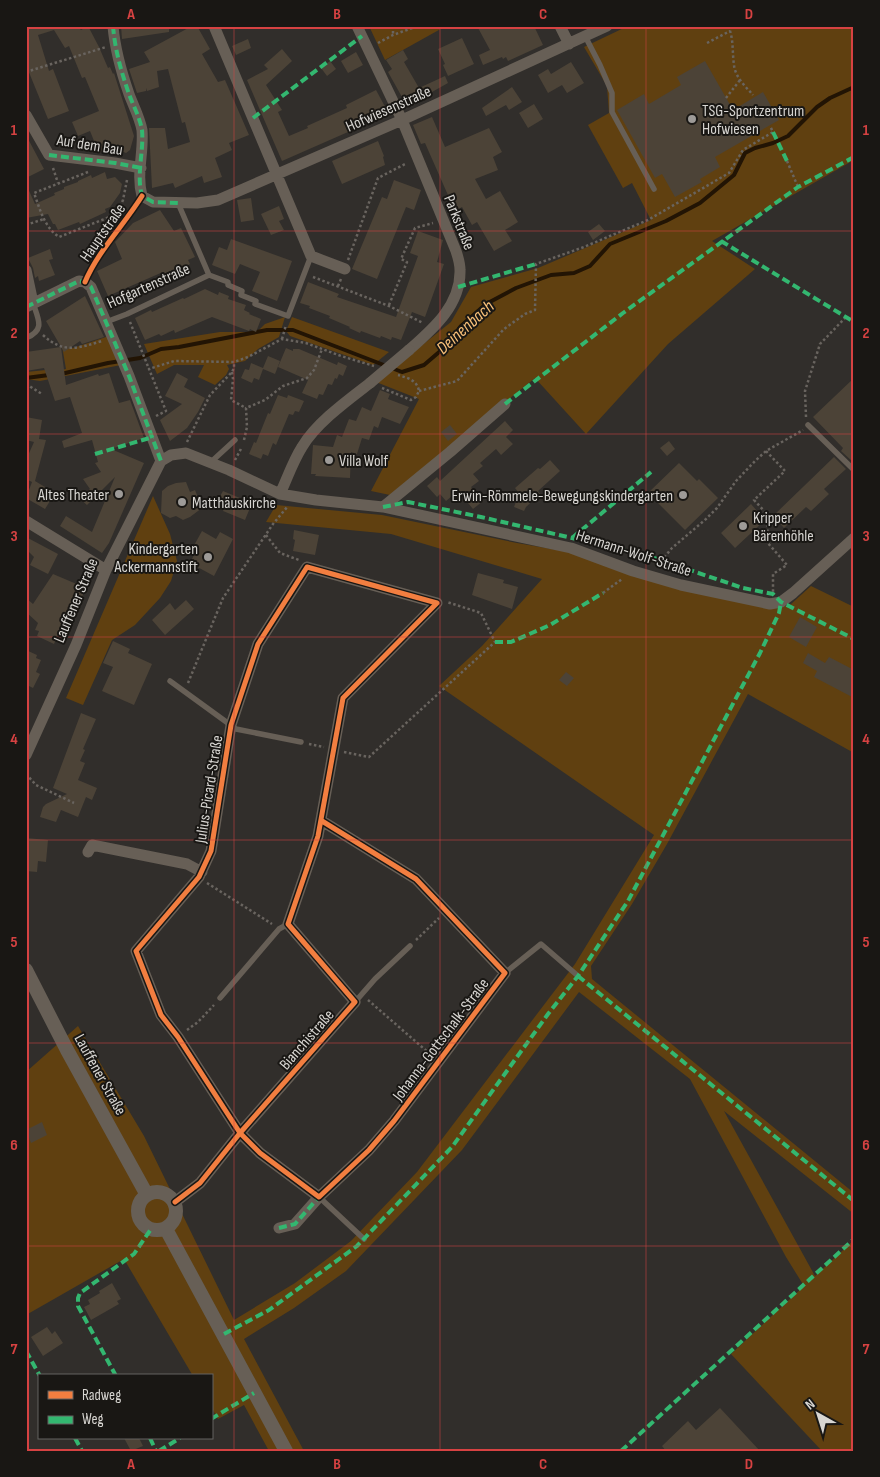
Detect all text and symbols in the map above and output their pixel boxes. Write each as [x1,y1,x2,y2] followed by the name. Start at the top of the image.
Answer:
[126,5,135,24] text: A
[333,5,341,24] text: B
[539,5,547,24] text: C
[745,5,753,24] text: D
[343,82,434,137] street label: Hofwiesenstraße
[702,102,804,139] place label: TSG-Sportzentrum Hofwiesen
[686,113,698,125] marker: TSG-Sportzentrum Hofwiesen
[11,121,18,140] text: 1
[863,121,870,140] text: 1
[54,131,124,160] street label: Auf dem Bau
[439,192,478,253] street label: Parkstraße
[76,200,130,266] street label: Hauptstraße
[104,260,193,313] street label: Hofgartenstraße
[432,296,499,359] water label: Deinenbach
[10,324,18,343] text: 2
[862,324,870,343] text: 2
[339,452,389,471] place label: Villa Wolf
[323,454,335,466] marker: Villa Wolf
[37,486,109,505] place label: Altes Theater
[452,487,673,506] place label: Erwin-Römmele-Bewegungskindergarten
[113,488,125,500] marker: Altes Theater
[677,489,689,501] marker: Erwin-Römmele-Bewegungskindergarten
[192,494,276,513] place label: Matthäuskirche
[176,496,188,508] marker: Matthäuskirche
[753,509,814,546] place label: Kripper Bärenhöhle
[737,520,749,532] marker: Kripper Bärenhöhle
[573,526,694,581] street label: Hermann-Wolf-Straße
[10,527,18,546] text: 3
[862,527,870,546] text: 3
[113,540,198,577] place label: Kindergarten Ackermannstift
[202,551,214,563] marker: Kindergarten Ackermannstift
[50,556,103,646] street label: Lauffener Straße
[10,730,18,749] text: 4
[862,730,870,749] text: 4
[191,734,227,845] street label: Julius-Picard-Straße
[10,933,18,952] text: 5
[862,933,870,952] text: 5
[388,975,493,1106] street label: Johanna-Gottschalk-Straße
[276,1006,338,1074] street label: Bianchistraße
[70,1031,130,1119] street label: Lauffener Straße
[10,1136,18,1155] text: 6
[862,1136,870,1155] text: 6
[11,1340,18,1359] text: 7
[863,1340,870,1359] text: 7
[38,1374,212,1440] legend
[82,1386,121,1405] text: Radweg
[792,1390,842,1440] north arrow
[802,1395,818,1413] text: N
[82,1410,104,1429] text: Weg
[126,1455,135,1474] text: A
[333,1455,341,1474] text: B
[539,1455,547,1474] text: C
[745,1455,753,1474] text: D

